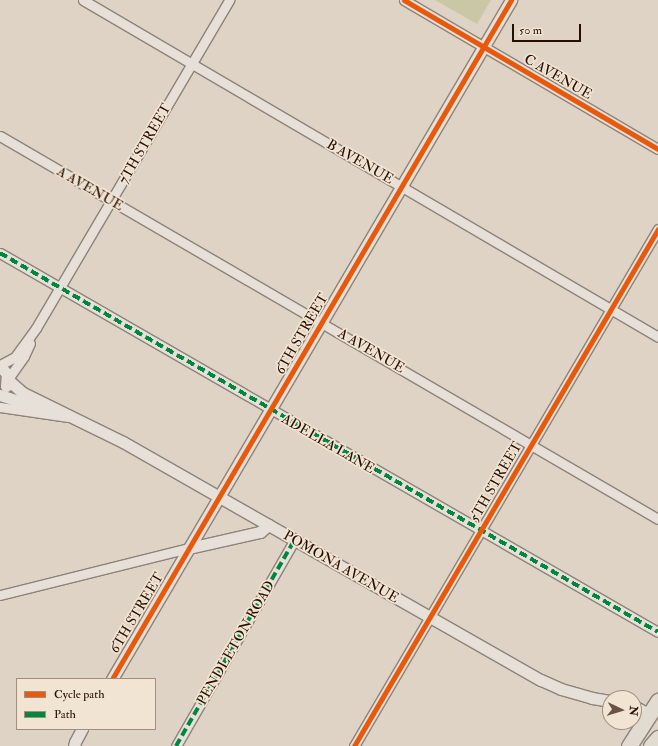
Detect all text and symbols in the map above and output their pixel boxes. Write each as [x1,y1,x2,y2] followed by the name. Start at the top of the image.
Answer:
[514,16,583,42] scale bar
[519,23,542,38] text: 50 m
[521,51,595,103] street label: C AVENUE
[115,101,175,187] street label: 7TH STREET
[324,136,396,188] street label: B AVENUE
[54,163,126,215] street label: A AVENUE
[272,291,332,377] street label: 6TH STREET
[335,325,407,377] street label: A AVENUE
[279,411,377,477] street label: ADELLA LANE
[466,439,526,525] street label: 5TH STREET
[280,527,402,607] street label: POMONA AVENUE
[106,570,168,656] street label: 6TH STREET
[194,578,278,708] street label: PENDLETON ROAD
[16,678,156,730] legend
[54,687,104,702] text: Cycle path
[602,690,642,730] north arrow
[627,705,640,716] text: N
[54,707,76,722] text: Path

